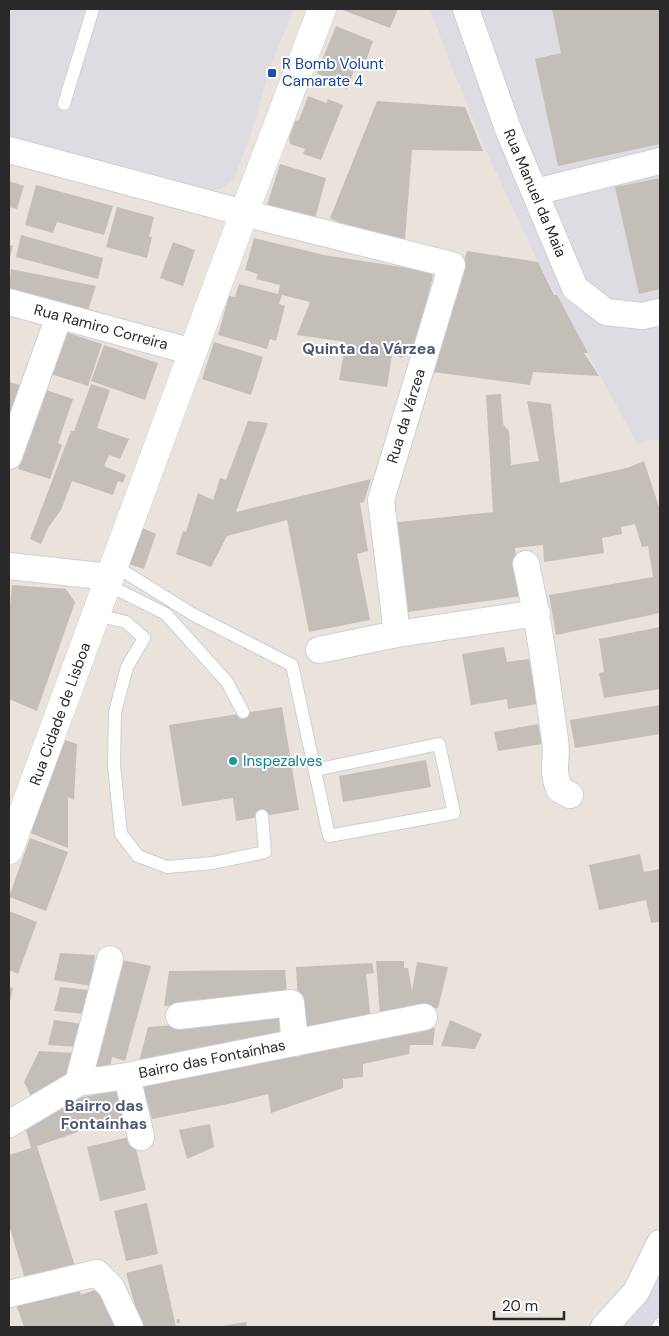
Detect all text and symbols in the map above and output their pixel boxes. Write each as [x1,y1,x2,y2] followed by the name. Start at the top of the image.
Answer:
[282,54,384,91] place label: R Bomb Volunt Camarate 4
[266,67,278,79] marker: R Bomb Volunt Camarate 4
[499,126,571,260] street label: Rua Manuel da Maia
[32,299,170,355] street label: Rua Ramiro Correira
[302,338,436,359] district label: Quinta da Várzea
[382,366,430,466] street label: Rua da Várzea
[25,640,95,788] street label: Rua Cidade de Lisboa
[243,751,323,771] place label: Inspezalves
[227,755,239,767] marker: Inspezalves
[137,1035,287,1083] street label: Bairro das Fontaínhas
[61,1095,147,1134] district label: Bairro das Fontaínhas
[494,1288,564,1320] scale bar
[502,1296,538,1316] text: 20 m

